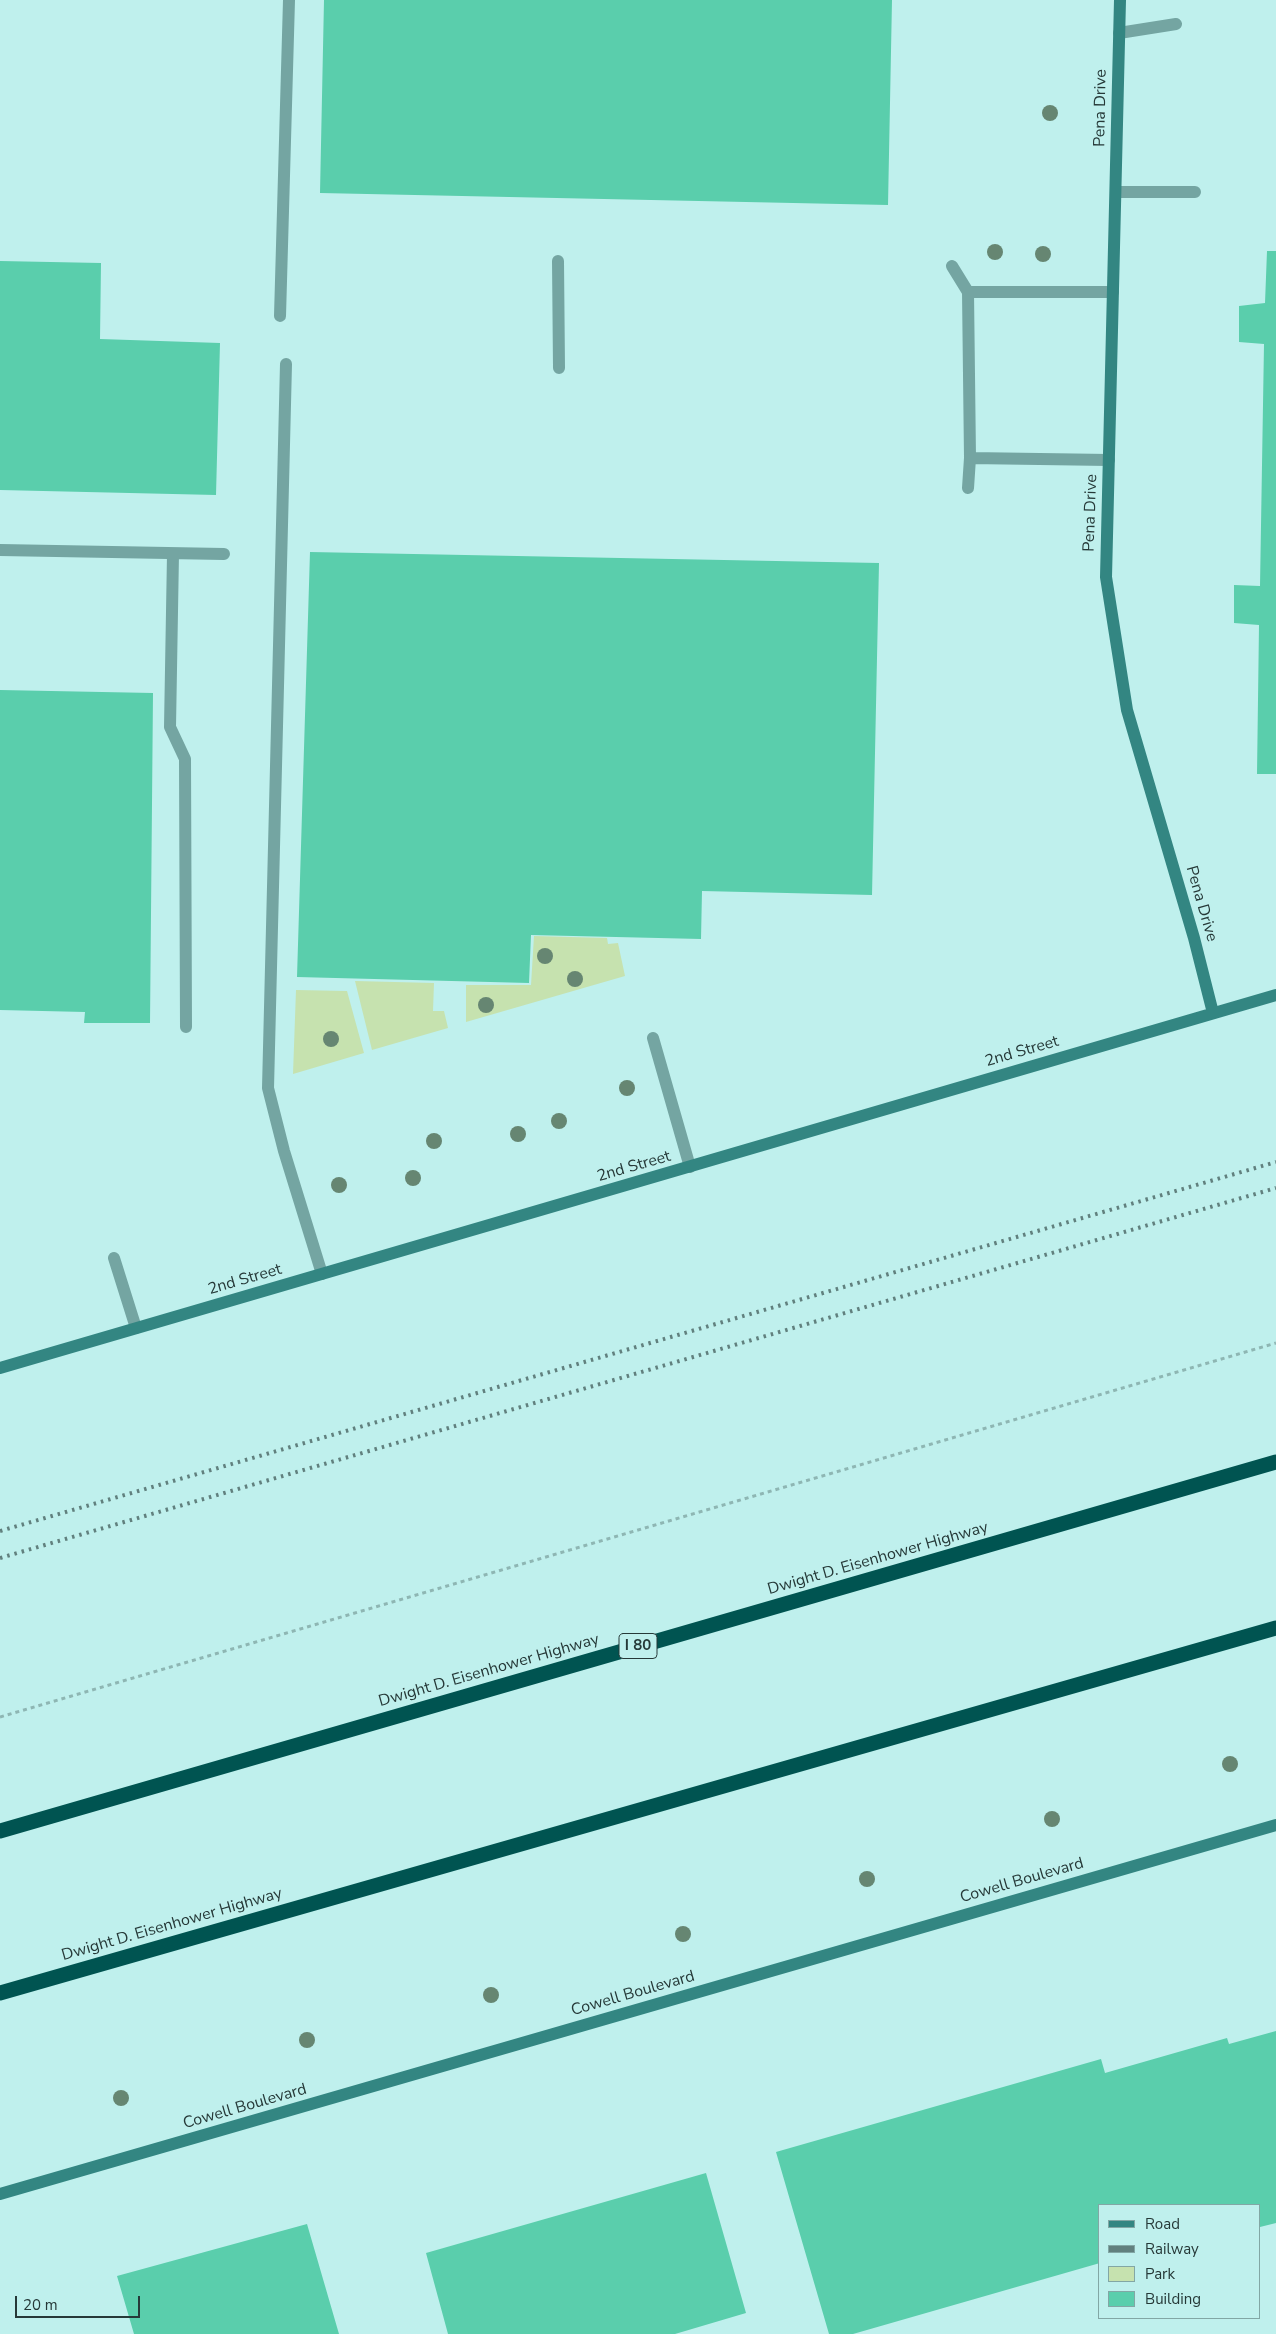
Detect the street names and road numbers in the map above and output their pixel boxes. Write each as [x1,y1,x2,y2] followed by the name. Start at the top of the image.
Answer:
[1091,69,1111,147] street label: Pena Drive
[1080,474,1102,552] street label: Pena Drive
[1181,864,1221,944] street label: Pena Drive
[983,1032,1061,1072] street label: 2nd Street
[595,1147,673,1187] street label: 2nd Street
[206,1260,284,1300] street label: 2nd Street
[766,1518,990,1600] street label: Dwight D. Eisenhower Highway
[377,1630,601,1712] street label: Dwight D. Eisenhower Highway
[619,1634,657,1658] road number: I 80
[958,1854,1086,1908] street label: Cowell Boulevard
[60,1884,284,1966] street label: Dwight D. Eisenhower Highway
[569,1967,697,2021] street label: Cowell Boulevard
[181,2080,309,2134] street label: Cowell Boulevard

